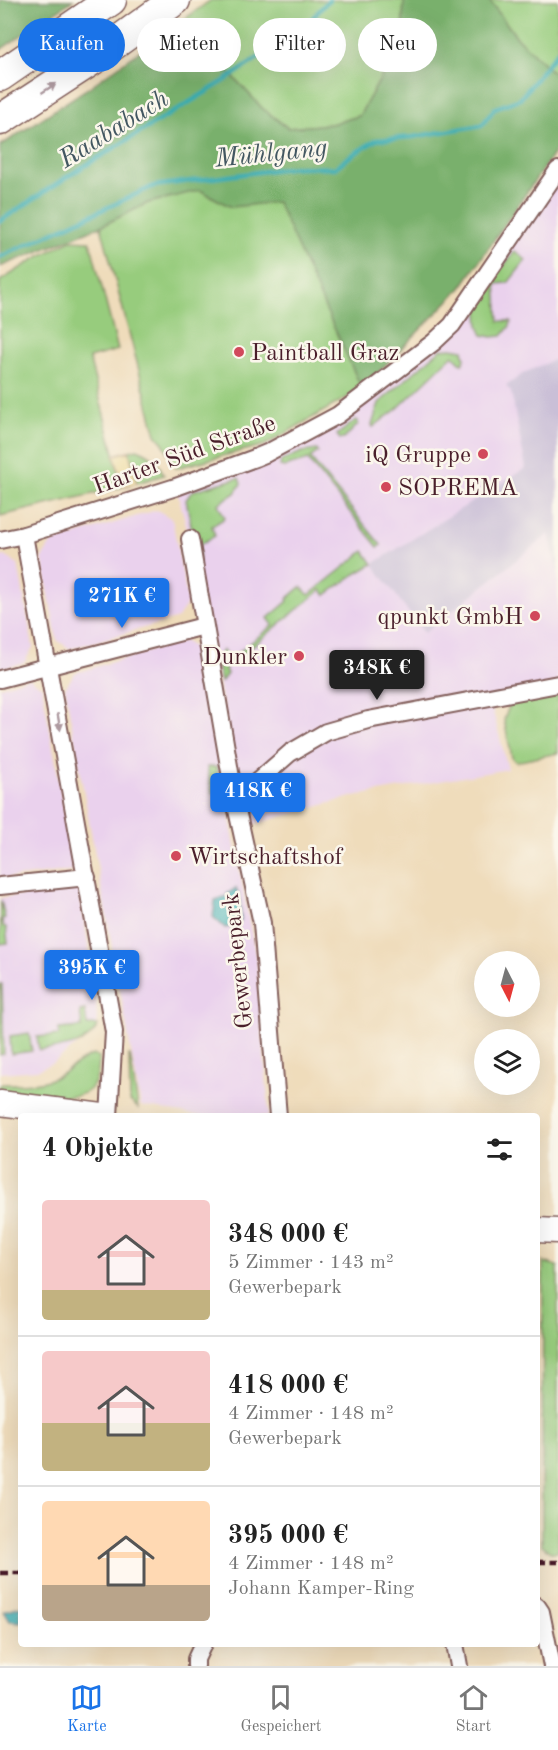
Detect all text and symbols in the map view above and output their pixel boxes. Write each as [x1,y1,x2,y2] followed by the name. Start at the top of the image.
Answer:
[18,18,125,72] chip: Kaufen
[137,18,241,72] chip: Mieten
[253,18,346,72] chip: Filter
[358,18,437,72] chip: Neu
[41,83,57,94] one-way arrow
[54,86,173,174] water label: Raababach
[213,135,329,173] water label: Mühlgang
[251,342,399,366] place label: Paintball Graz
[232,345,246,359] marker: Paintball Graz
[90,412,279,500] street label: Harter Süd Straße
[365,444,471,468] place label: iQ Gruppe
[476,447,490,461] marker: iQ Gruppe
[398,477,518,501] place label: SOPREMA
[379,480,393,494] marker: SOPREMA
[73,578,171,629] pin: 271K €
[88,587,156,607] text: 271K €
[378,606,523,630] place label: qpunkt GmbH
[528,609,542,623] marker: qpunkt GmbH
[203,646,287,670] place label: Dunkler
[292,649,306,663] marker: Dunkler
[328,650,426,701] pin: 348K €
[343,659,411,679] text: 348K €
[55,713,64,732] one-way arrow
[209,773,307,824] pin: 418K €
[224,782,292,802] text: 418K €
[188,846,344,870] place label: Wirtschaftshof
[169,849,183,863] marker: Wirtschaftshof
[220,892,258,1030] street label: Gewerbepark
[43,950,141,1001] pin: 395K €
[474,951,540,1017] north arrow
[474,951,540,1095] map controls
[58,959,126,979] text: 395K €
[474,1029,540,1095] button: layers
[483,1133,516,1166] icon: filters
[42,1136,154,1162] text: 4 Objekte
[228,1222,348,1248] text: 348 000 €
[90,1224,162,1296] icon: home
[228,1253,393,1273] text: 5 Zimmer · 143 m²
[228,1278,342,1298] text: Gewerbepark
[228,1373,348,1399] text: 418 000 €
[90,1375,162,1447] icon: home
[228,1404,393,1424] text: 4 Zimmer · 148 m²
[228,1429,342,1449] text: Gewerbepark
[228,1523,348,1549] text: 395 000 €
[90,1525,162,1597] icon: home
[228,1554,393,1574] text: 4 Zimmer · 148 m²
[228,1579,414,1599] text: Johann Kamper-Ring
[67,1681,107,1737] tab: Karte
[240,1681,321,1737] tab: Gespeichert
[455,1681,491,1737] tab: Start

